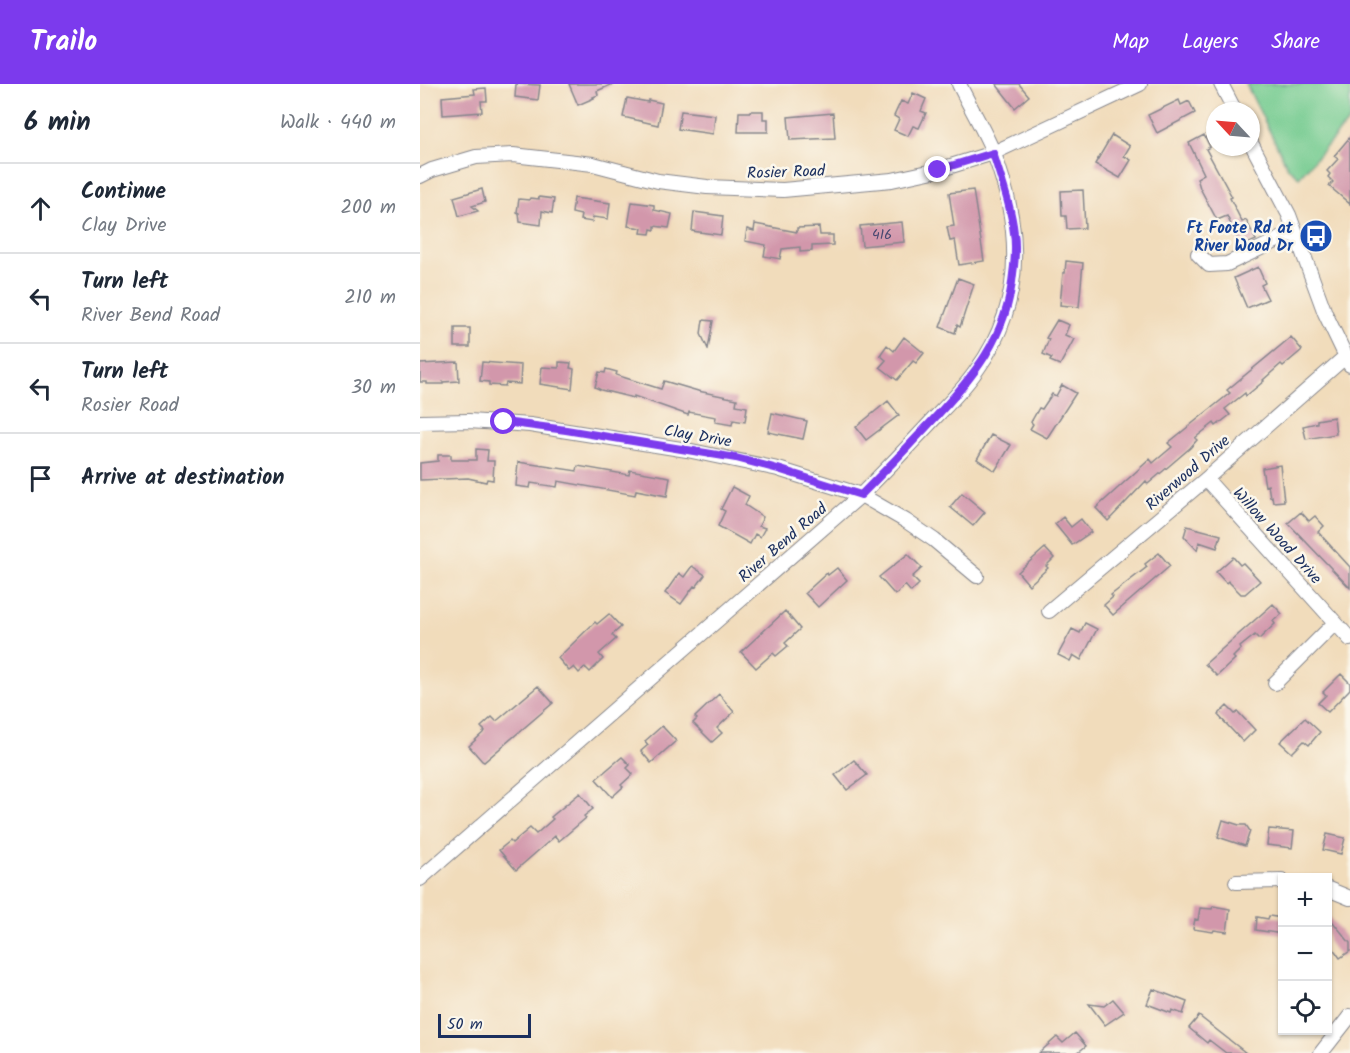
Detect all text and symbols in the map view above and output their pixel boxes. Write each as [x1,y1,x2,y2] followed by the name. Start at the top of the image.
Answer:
[30,20,97,65] text: Trailo
[1112,26,1149,59] text: Map
[1182,26,1238,59] text: Layers
[1271,26,1320,59] text: Share
[24,102,91,144] text: 6 min
[1206,102,1260,156] north arrow
[280,107,396,139] text: Walk · 440 m
[924,156,950,182] route end
[747,159,827,186] street label: Rosier Road
[81,175,166,210] text: Continue
[24,192,57,225] icon: ahead
[340,192,396,224] text: 200 m
[81,210,166,242] text: Clay Drive
[1187,216,1294,259] place label: Ft Foote Rd at River Wood Dr
[1298,218,1334,254] bus stop icon: Ft Foote Rd at River Wood Dr
[872,224,892,246] house number: 416
[81,265,168,300] text: Turn left
[24,282,57,315] icon: left
[344,282,396,314] text: 210 m
[81,300,220,332] text: River Bend Road
[81,355,168,390] text: Turn left
[24,372,57,405] icon: left
[351,372,396,404] text: 30 m
[81,390,179,422] text: Rosier Road
[490,408,516,434] route start
[662,418,734,455] street label: Clay Drive
[1140,429,1236,517] street label: Riverwood Drive
[81,461,284,496] text: Arrive at destination
[24,462,57,495] icon: arrive
[1226,482,1327,590] street label: Willow Wood Drive
[733,497,834,589] street label: River Bend Road
[1278,873,1332,1035] map controls
[1278,873,1332,927] button: +
[1278,927,1332,981] button: −
[1278,981,1332,1035] button: locate
[438,1011,531,1038] scale bar
[447,1012,483,1037] text: 50 m

